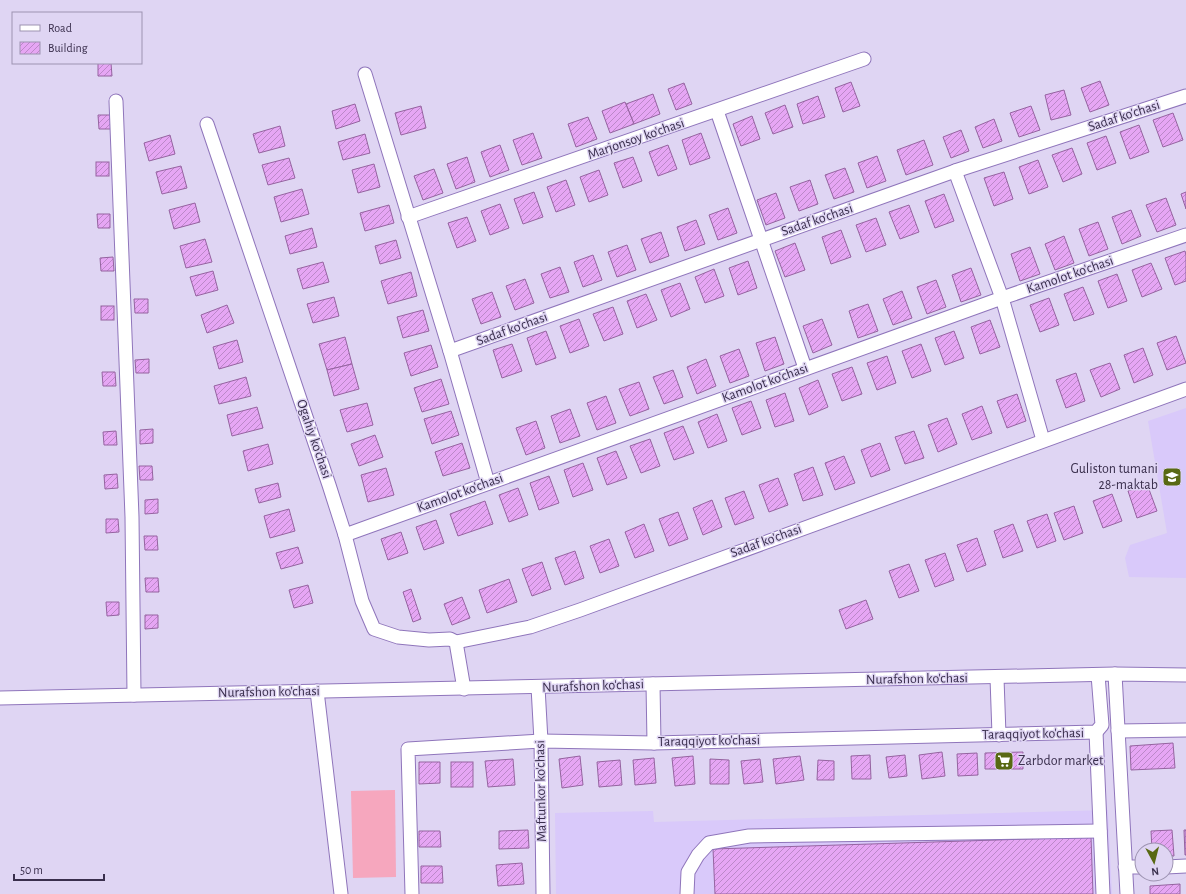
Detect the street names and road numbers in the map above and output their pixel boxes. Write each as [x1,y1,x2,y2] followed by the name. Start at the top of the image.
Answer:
[1086,98,1162,134] street label: Sadaf ko'chasi
[586,116,686,162] street label: Marjonsoy ko'chasi
[779,201,855,239] street label: Sadaf ko'chasi
[1025,254,1115,296] street label: Kamolot ko'chasi
[474,310,550,348] street label: Sadaf ko'chasi
[720,361,810,405] street label: Kamolot ko'chasi
[294,398,334,480] street label: Ogahiy ko'chasi
[415,471,505,515] street label: Kamolot ko'chasi
[728,522,804,560] street label: Sadaf ko'chasi
[866,671,968,687] street label: Nurafshon ko'chasi
[542,677,644,695] street label: Nurafshon ko'chasi
[218,684,320,700] street label: Nurafshon ko'chasi
[982,726,1084,742] street label: Taraqqiyot ko'chasi
[658,733,760,749] street label: Taraqqiyot ko'chasi
[533,740,549,842] street label: Maftunkor ko'chasi

